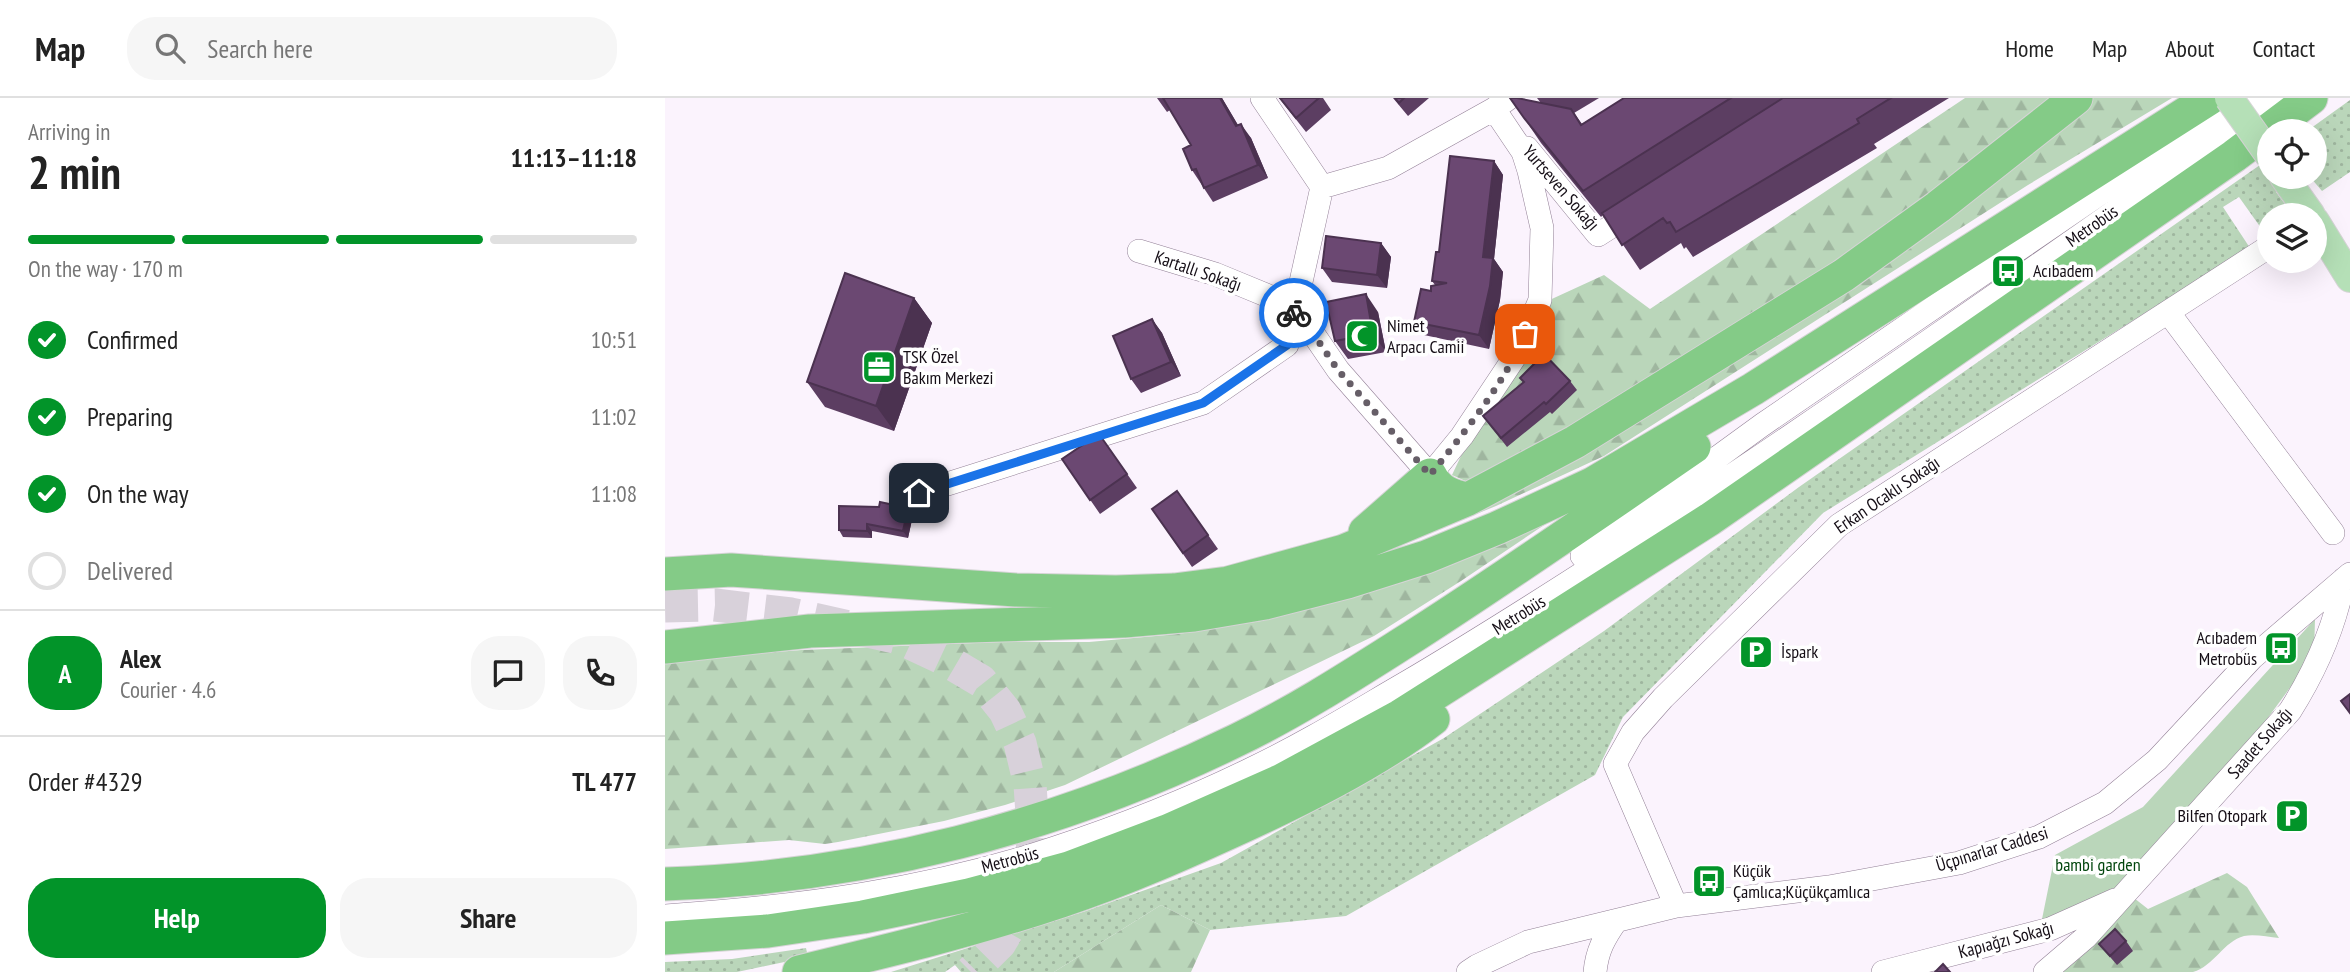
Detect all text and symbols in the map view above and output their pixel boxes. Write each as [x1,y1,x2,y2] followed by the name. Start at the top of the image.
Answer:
[127,17,617,80] search box
[35,27,85,70] text: Map
[151,29,189,67] icon: search
[207,32,313,65] text: Search here
[2005,33,2054,64] text: Home
[2092,33,2127,64] text: Map
[2165,33,2214,64] text: About
[2252,33,2315,64] text: Contact
[28,117,110,146] text: Arriving in
[2257,119,2327,273] map controls
[2257,119,2327,189] button: locate
[1518,140,1605,235] street label: Yurtseven Sokağı
[510,141,637,174] text: 11:13–11:18
[28,142,121,202] text: 2 min
[2061,199,2122,252] street label: Metrobüs
[2257,203,2327,273] button: layers
[1152,245,1245,296] street label: Kartallı Sokağı
[1989,252,2027,290] bus stop icon: Acıbadem
[28,254,183,283] text: On the way · 170 m
[2033,259,2094,282] place label: Acıbadem
[1259,278,1329,348] courier
[1275,294,1313,332] icon: bike
[1495,304,1555,364] pin
[1387,314,1464,358] place label: Nimet Arpacı Camii
[1506,315,1544,353] icon: bag
[1343,317,1381,355] mosque icon: Nimet Arpacı Camii
[28,321,66,359] icon: check
[87,323,178,356] text: Confirmed
[591,325,637,354] text: 10:51
[903,345,993,389] place label: TSK Özel Bakım Merkezi
[860,348,898,386] office icon: TSK Özel Bakım Merkezi
[28,398,66,436] icon: check
[87,400,173,433] text: Preparing
[591,402,637,431] text: 11:02
[1830,451,1944,538] street label: Erkan Ocaklı Sokağı
[889,463,949,523] pin
[900,474,938,512] icon: home
[28,475,66,513] icon: check
[87,477,189,510] text: On the way
[591,479,637,508] text: 11:08
[87,554,173,587] text: Delivered
[1488,589,1550,640] street label: Metrobüs
[2196,626,2257,670] place label: Acıbadem Metrobüs
[2262,629,2300,667] bus stop icon: Acıbadem Metrobüs
[1737,633,1775,671] parking icon: İspark
[471,636,545,710] button: chat
[563,636,637,710] button: phone
[1781,640,1818,663] place label: İspark
[120,642,161,675] text: Alex
[58,657,72,690] text: A
[120,675,216,704] text: Courier · 4.6
[2222,702,2297,783] street label: Saadet Sokağı
[28,765,143,798] text: Order #4329
[572,765,637,798] text: TL 477
[2273,797,2311,835] parking icon: Bilfen Otopark
[2177,804,2267,827] place label: Bilfen Otopark
[1933,821,2051,876] street label: Üçpınarlar Caddesi
[979,841,1041,878] street label: Metrobüs
[2055,853,2141,876] park label: bambi garden
[1733,859,1870,903] place label: Küçük Çamlıca;Küçükçamlıca
[1690,862,1728,900] bus stop icon: Küçük Çamlıca;Küçükçamlıca
[28,878,326,958] button: Help
[340,878,637,958] button: Share
[1956,916,2056,963] street label: Kapıağzı Sokağı

